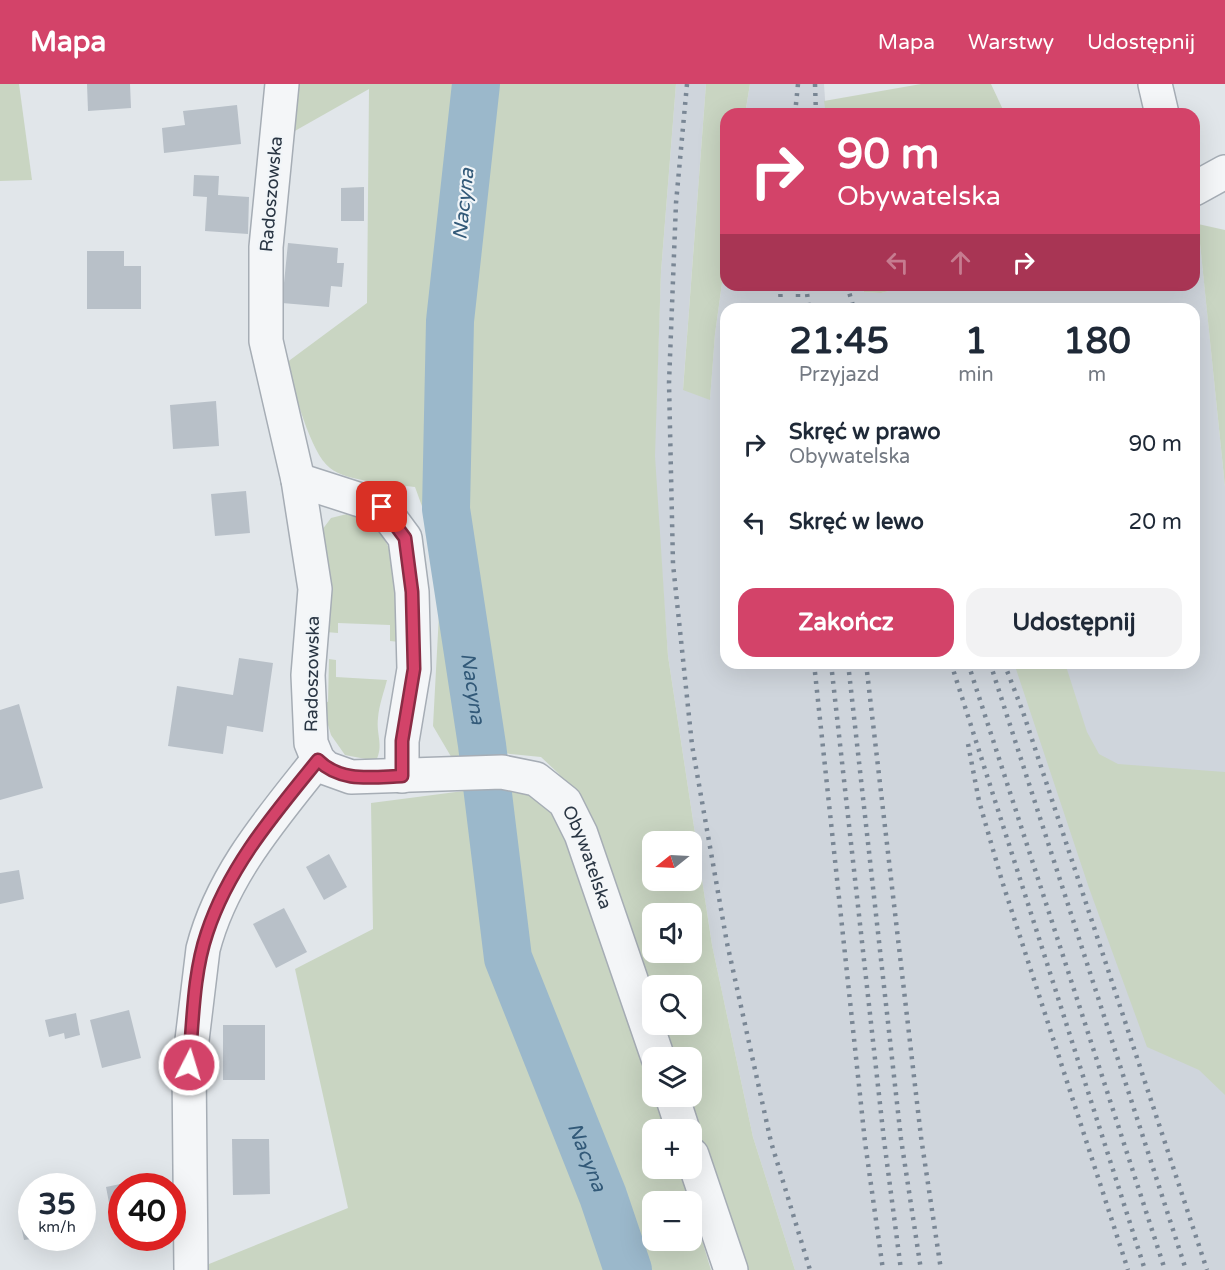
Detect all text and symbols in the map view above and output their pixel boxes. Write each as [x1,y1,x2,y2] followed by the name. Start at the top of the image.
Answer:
[30,25,106,59] text: Mapa
[878,30,935,55] text: Mapa
[968,30,1054,55] text: Warstwy
[1087,30,1195,55] text: Udostępnij
[837,129,939,180] text: 90 m
[738,132,816,210] icon: right
[255,135,287,253] street label: Radoszowska
[448,166,480,241] water label: Nacyna
[837,180,1001,213] text: Obywatelska
[881,246,914,279] icon: left
[944,246,977,279] icon: ahead
[1007,246,1040,279] icon: right
[789,320,889,363] text: 21:45
[965,320,987,363] text: 1
[1063,320,1131,363] text: 180
[799,363,879,387] text: Przyjazd
[958,363,994,387] text: min
[1088,363,1106,387] text: m
[789,419,941,445] text: Skręć w prawo
[738,428,771,461] icon: right
[1128,431,1182,457] text: 90 m
[789,445,910,469] text: Obywatelska
[356,481,407,532] pin
[365,490,398,523] icon: arrive
[738,506,771,539] icon: left
[789,509,924,535] text: Skręć w lewo
[1128,509,1182,535] text: 20 m
[738,588,954,657] button: Zakończ
[966,588,1182,657] button: Udostępnij
[300,616,324,732] street label: Radoszowska
[455,651,490,727] water label: Nacyna
[557,802,617,912] street label: Obywatelska
[642,831,702,891] north arrow
[642,831,702,1251] map controls
[642,903,702,963] button: sound
[642,975,702,1035] button: search
[157,1033,221,1097] position arrow
[642,1047,702,1107] button: layers
[562,1119,611,1196] water label: Nacyna
[642,1119,702,1179] button: +
[108,1173,186,1251] speed limit sign: 40
[38,1186,76,1223] text: 35
[642,1191,702,1251] button: −
[38,1218,76,1236] text: km/h

